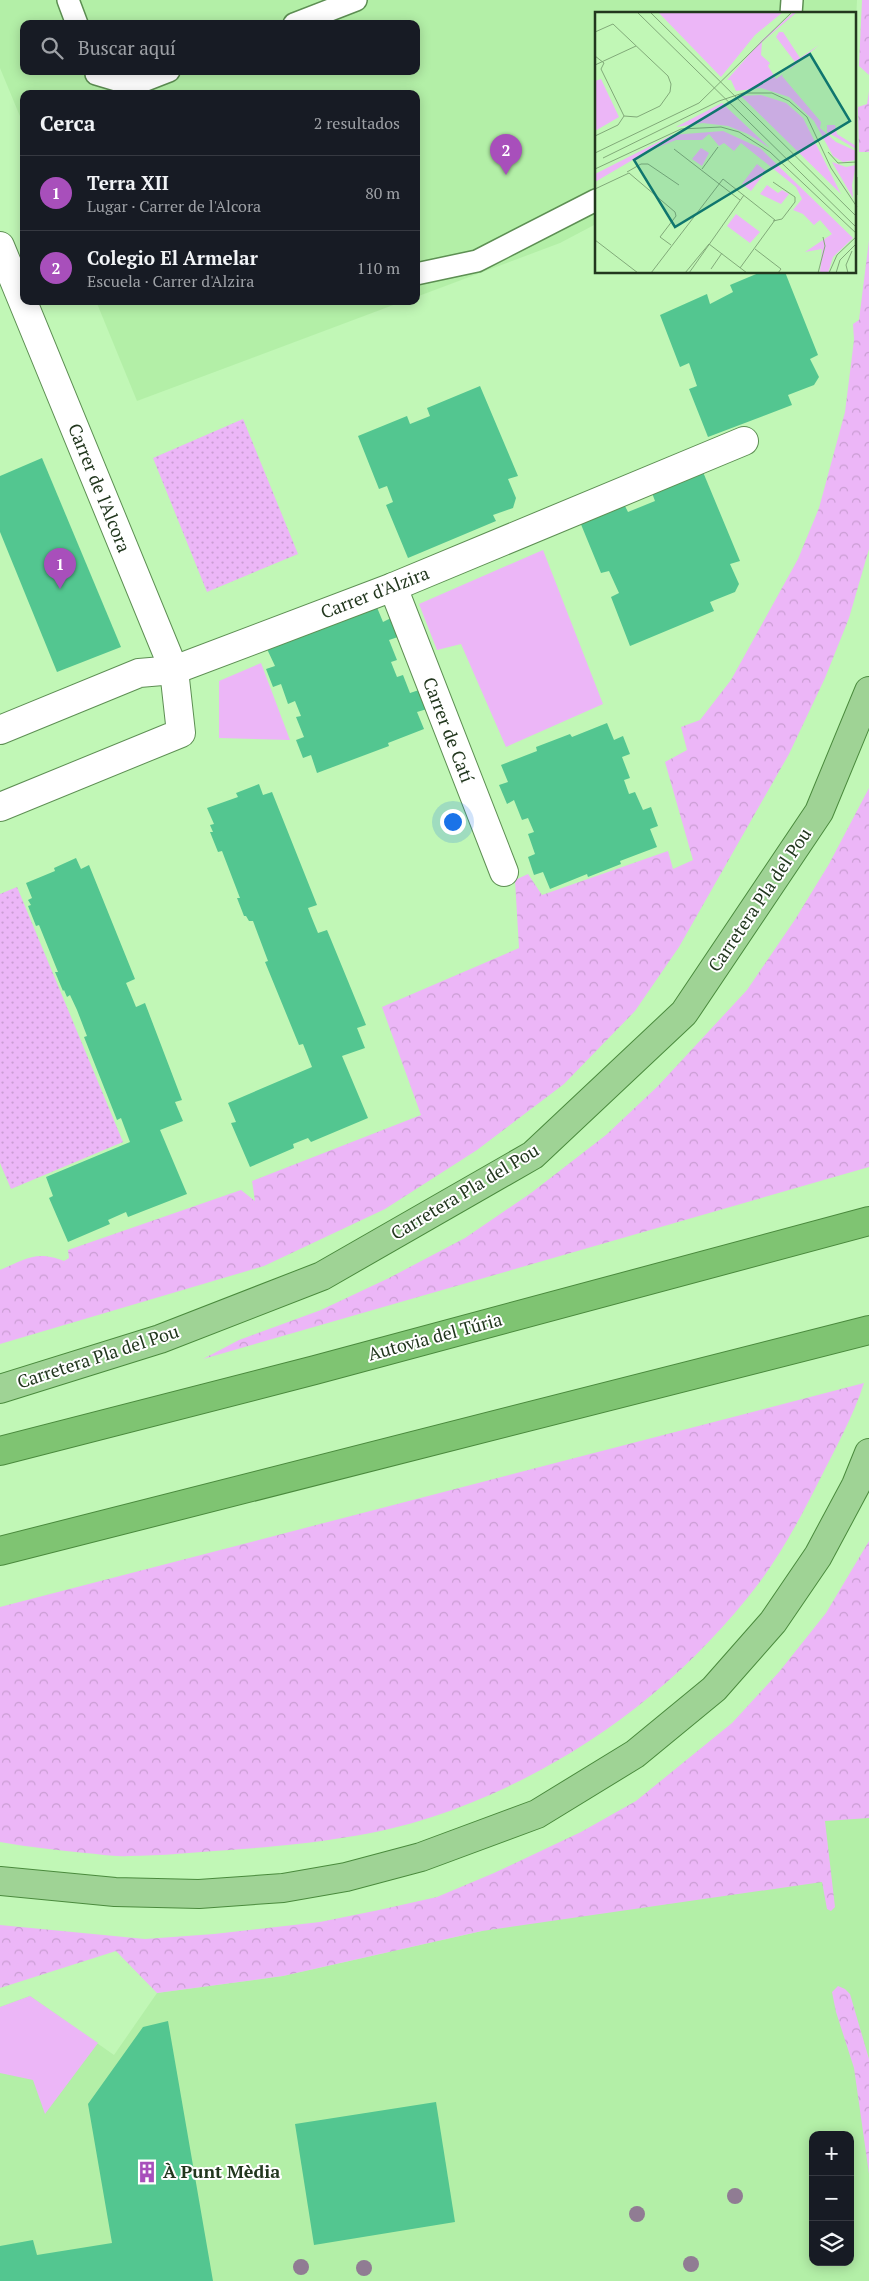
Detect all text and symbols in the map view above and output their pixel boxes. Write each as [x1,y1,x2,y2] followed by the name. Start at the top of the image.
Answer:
[595,12,856,274] inset map
[20,20,420,75] search box
[38,34,66,62] icon: search
[78,35,176,60] text: Buscar aquí
[40,109,95,137] text: Cerca
[314,112,400,134] text: 2 resultados
[490,134,522,175] pin: 2
[87,170,169,195] text: Terra XII
[51,182,61,204] text: 1
[365,182,400,204] text: 80 m
[87,195,261,217] text: Lugar · Carrer de l'Alcora
[87,245,258,270] text: Colegio El Armelar
[51,257,61,279] text: 2
[357,257,400,279] text: 110 m
[87,270,254,292] text: Escuela · Carrer d'Alzira
[63,420,137,556] street label: Carrer de l'Alcora
[44,548,76,589] pin: 1
[317,560,432,624] street label: Carrer d'Alzira
[418,674,480,786] street label: Carrer de Catí
[440,809,466,835] your location
[702,823,816,976] street label: Carretera Pla del Pou
[386,1137,543,1245] street label: Carretera Pla del Pou
[365,1307,504,1365] street label: Autovia del Túria
[14,1319,182,1394] street label: Carretera Pla del Pou
[809,2131,854,2266] map controls
[809,2131,854,2176] button: +
[134,2159,160,2185] building icon: À Punt Mèdia
[163,2159,280,2183] place label: À Punt Mèdia
[809,2176,854,2221] button: −
[809,2221,854,2266] button: layers

